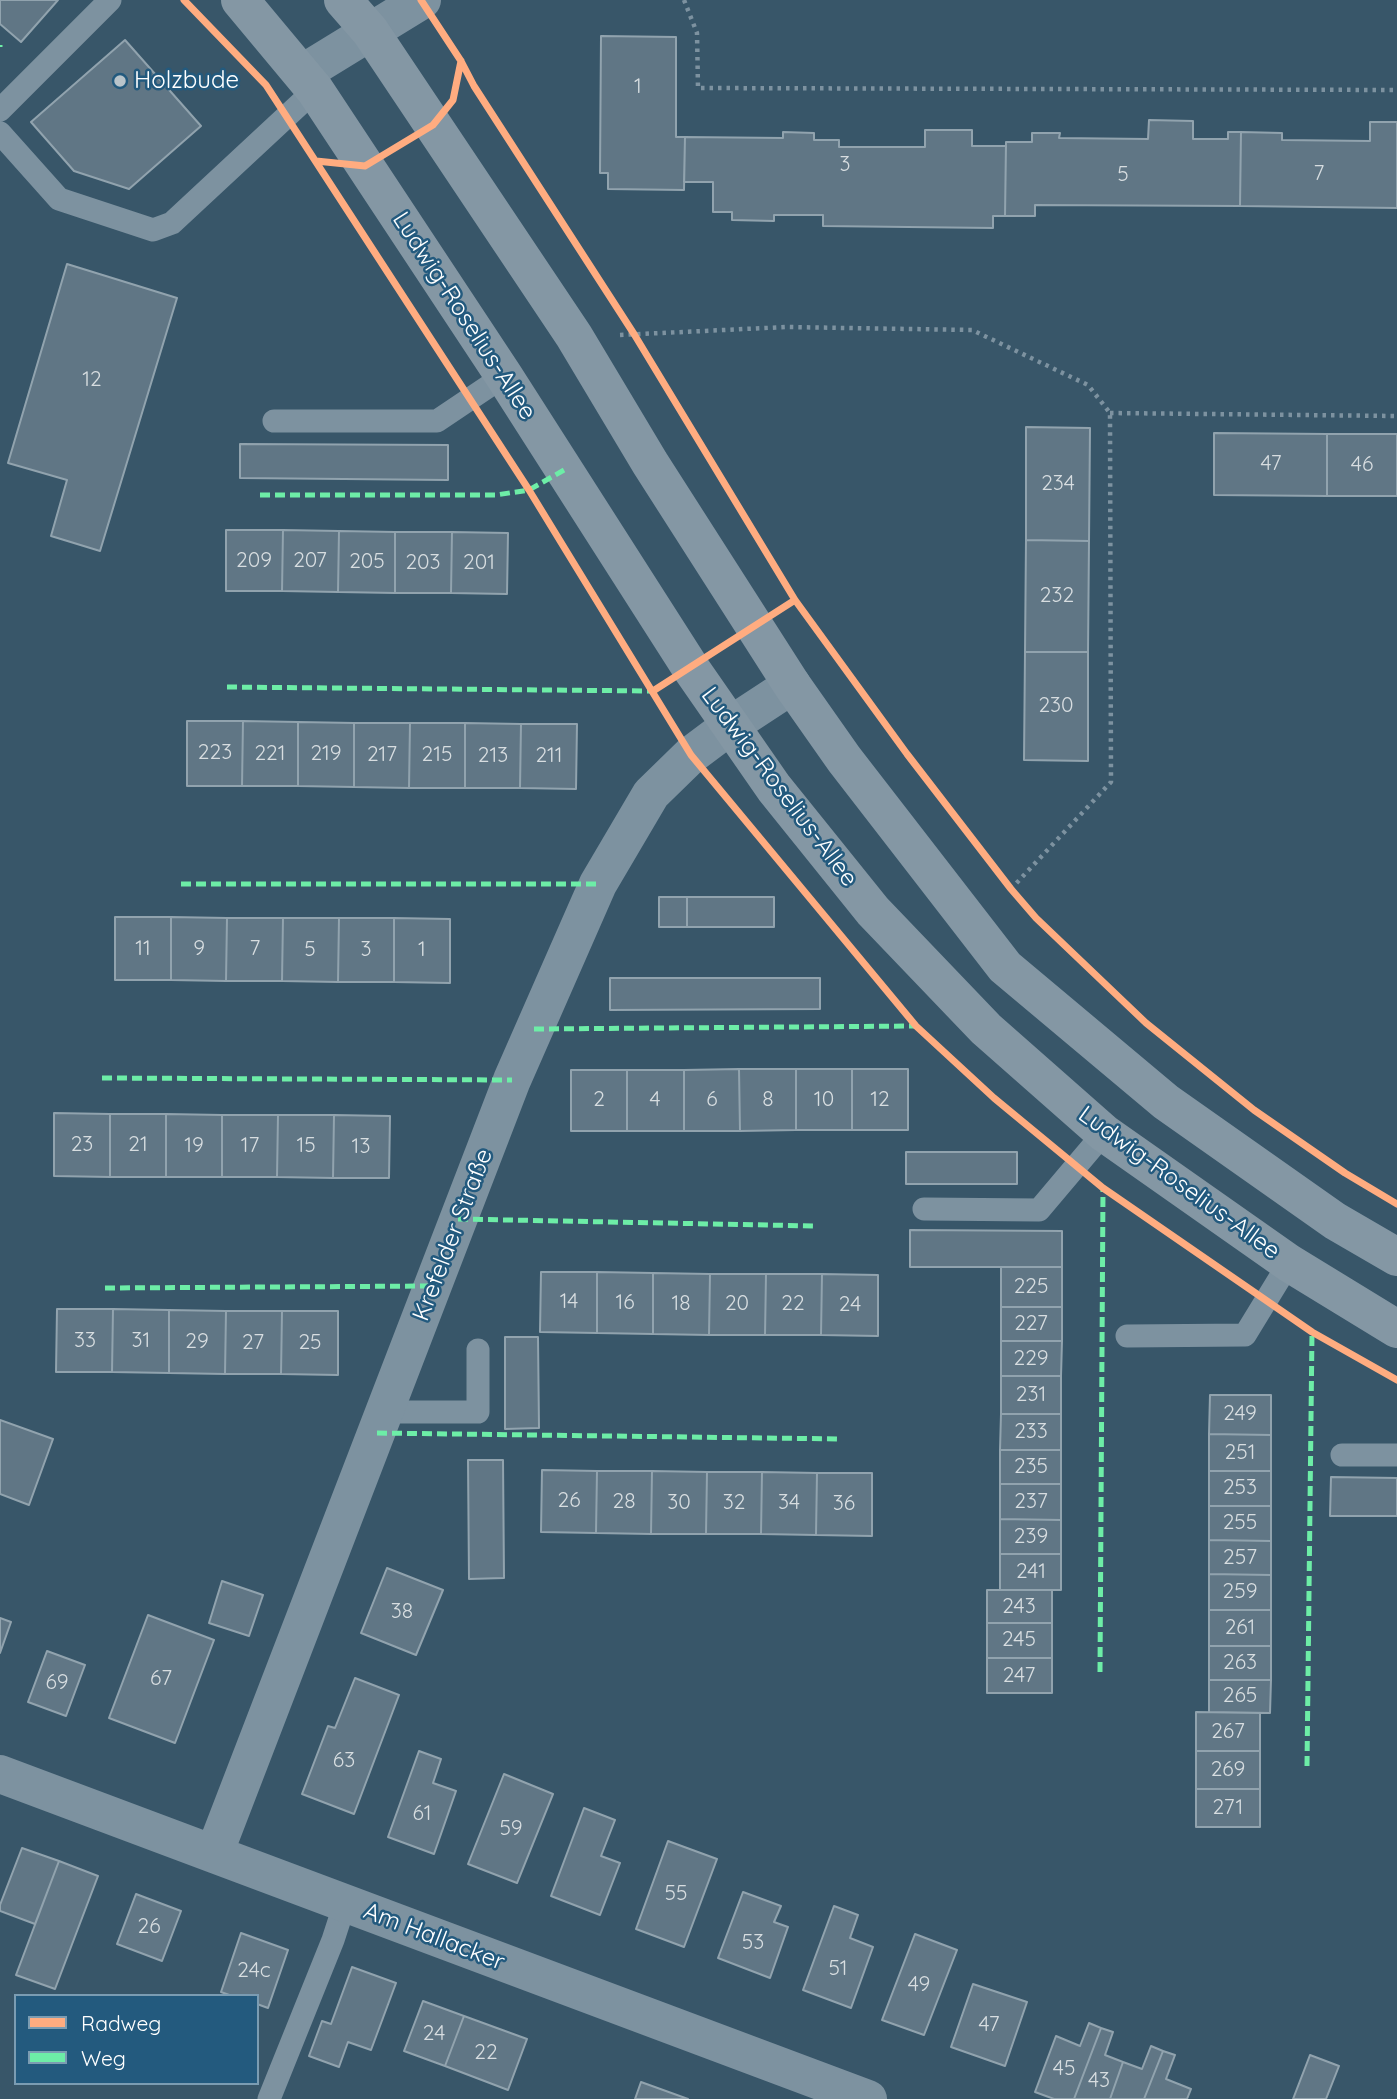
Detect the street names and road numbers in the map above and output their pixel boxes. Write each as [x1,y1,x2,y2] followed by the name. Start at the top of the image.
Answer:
[386,207,542,425] street label: Ludwig-Roselius-Allee
[695,682,863,892] street label: Ludwig-Roselius-Allee
[1073,1100,1285,1266] street label: Ludwig-Roselius-Allee
[407,1145,499,1325] street label: Krefelder Straße
[359,1897,509,1977] street label: Am Hallacker

